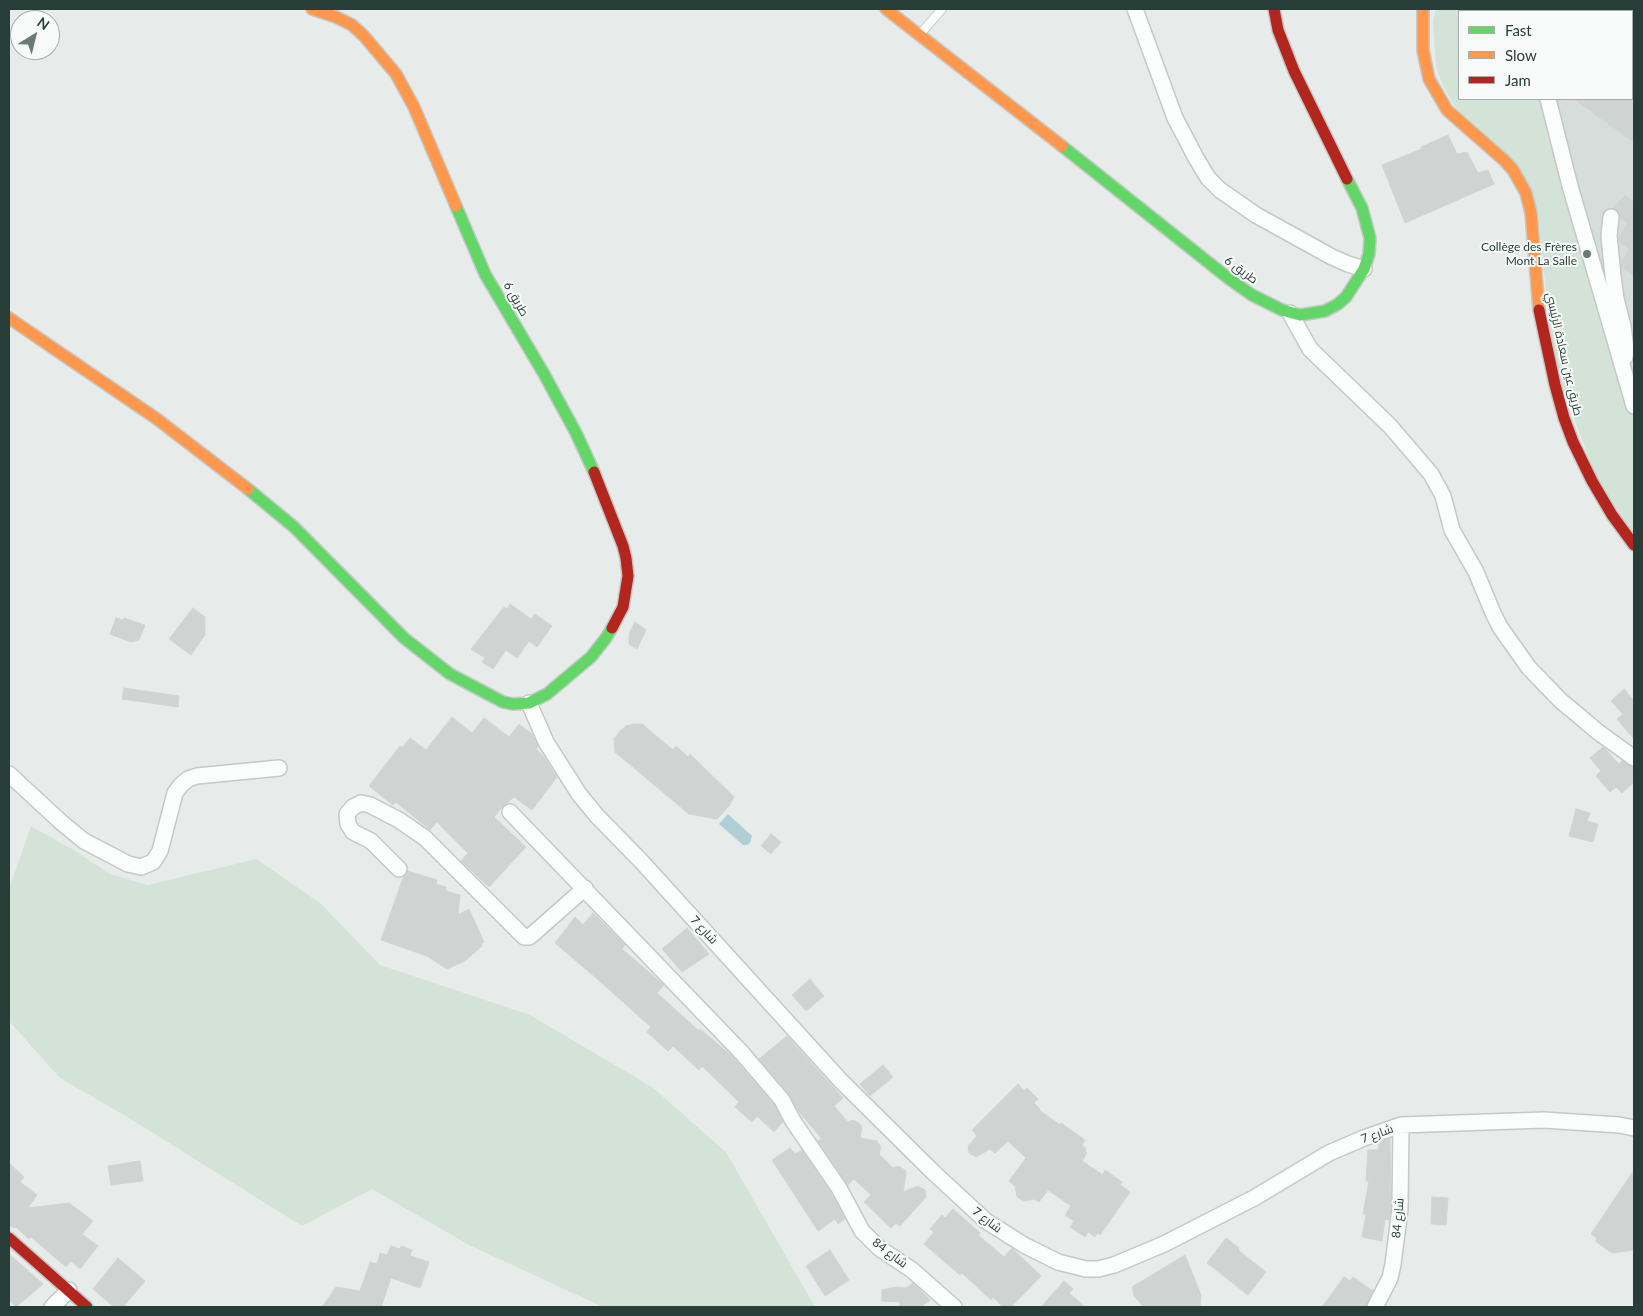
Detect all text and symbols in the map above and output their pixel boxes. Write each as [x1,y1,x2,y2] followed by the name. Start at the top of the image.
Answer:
[10,10,60,60] north arrow
[1458,10,1633,100] legend
[34,13,53,33] text: N
[1505,21,1532,39] text: Fast
[1505,46,1537,64] text: Slow
[1505,71,1531,89] text: Jam
[1481,240,1577,268] place label: Collège des Frères Mont La Salle
[1581,248,1593,260] marker: Collège des Frères Mont La Salle
[1222,253,1260,287] street label: طريق 6
[500,279,532,319] street label: طريق 6
[1543,291,1585,417] street label: طريق عين سعادة الرئيسي
[687,913,721,947] street label: شارع 7
[1359,1122,1395,1146] street label: شارع 7
[1389,1197,1407,1239] street label: شارع 84
[969,1204,1005,1236] street label: شارع 7
[870,1235,910,1271] street label: شارع 84

